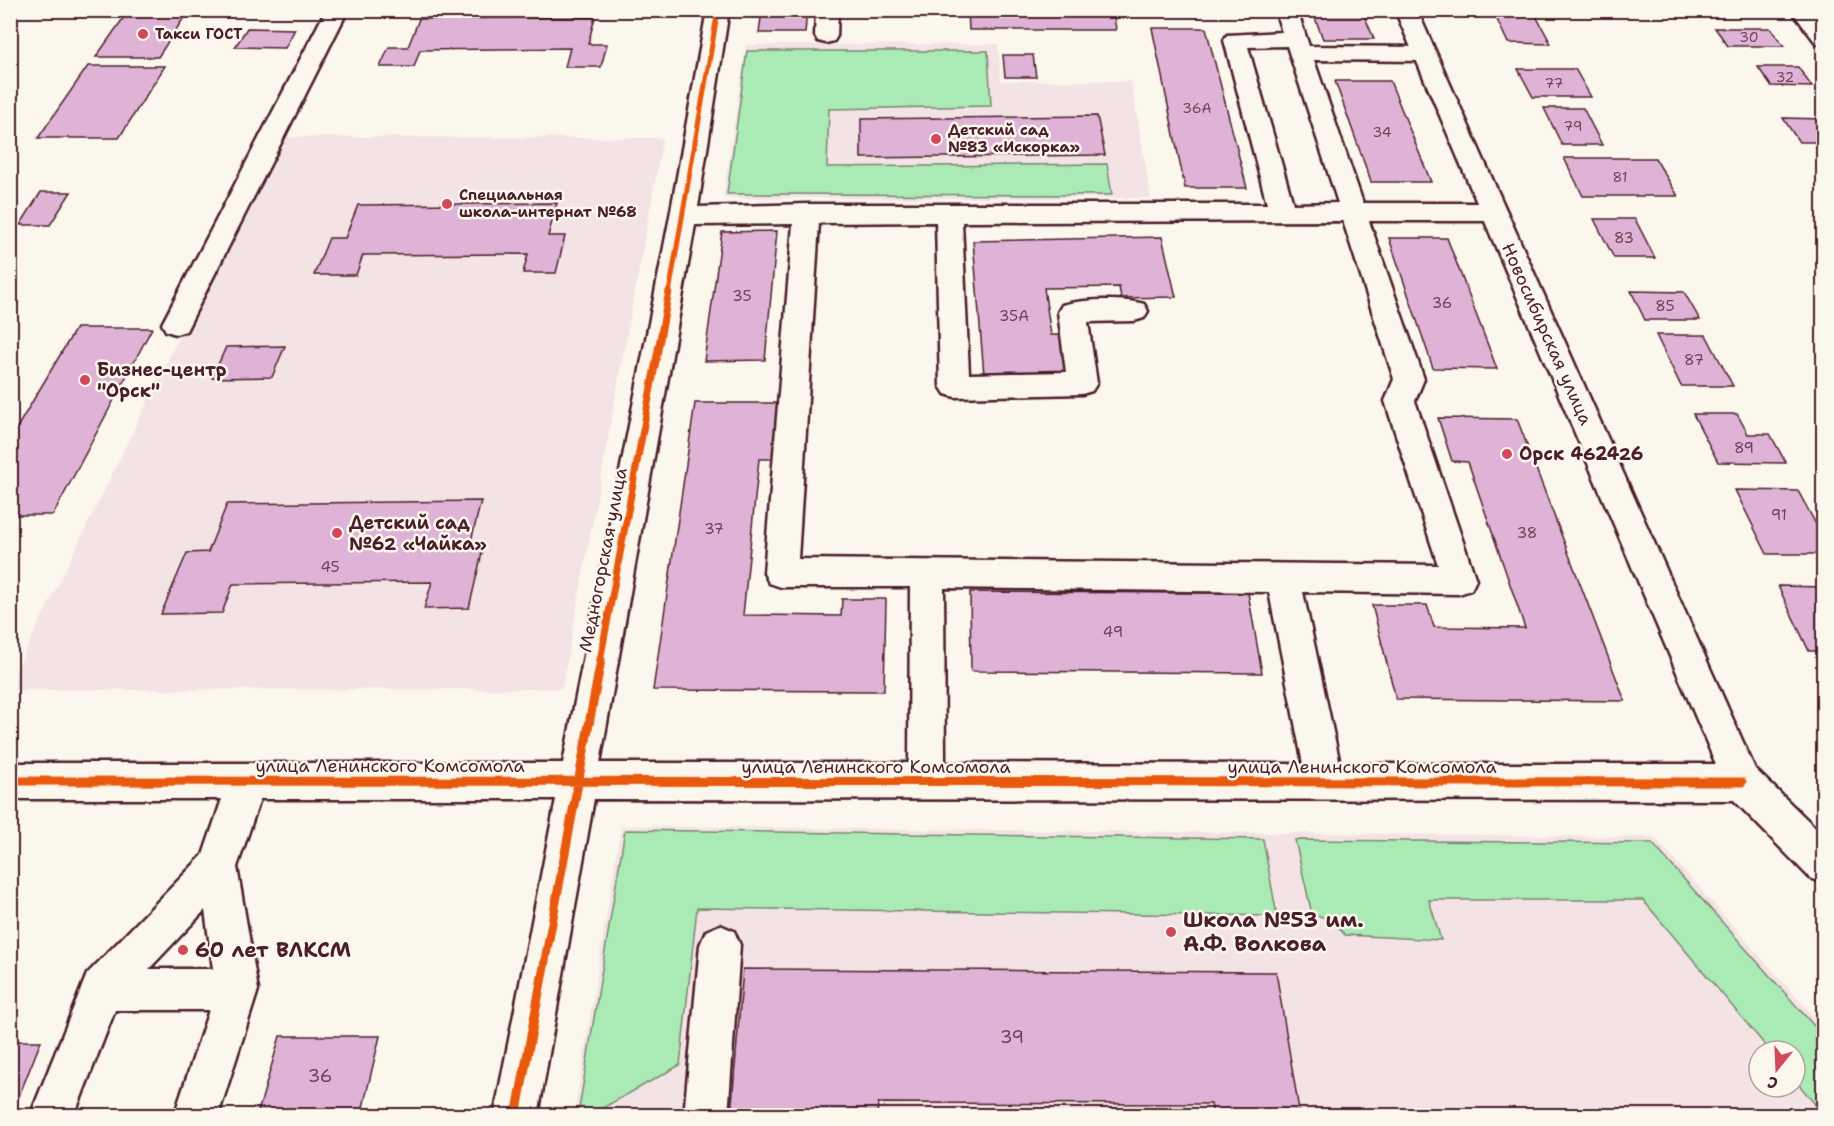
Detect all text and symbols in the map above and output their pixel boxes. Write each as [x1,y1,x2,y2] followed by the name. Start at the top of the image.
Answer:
[155,24,243,44] place label: Такси ГОСТ
[136,27,150,41] marker: Такси ГОСТ
[1739,28,1759,46] house number: 30
[1776,68,1794,86] house number: 32
[1545,74,1563,92] house number: 77
[1182,99,1212,117] house number: 36А
[1563,117,1583,135] house number: 79
[948,120,1080,157] place label: Детский сад №83 «Искорка»
[1372,123,1392,141] house number: 34
[929,132,943,146] marker: Детский сад №83 «Искорка»
[1612,168,1628,186] house number: 81
[459,185,637,222] place label: Специальная школа-интернат №68
[440,197,454,211] marker: Специальная школа-интернат №68
[1614,228,1634,248] house number: 83
[1496,239,1598,429] street label: Новосибирская улица
[732,286,752,306] house number: 35
[1432,293,1452,313] house number: 36
[1655,296,1675,316] house number: 85
[999,306,1029,326] house number: 35А
[1684,350,1704,370] house number: 87
[97,358,227,403] place label: Бизнес-центр "Орск"
[78,373,92,387] marker: Бизнес-центр "Орск"
[1734,438,1754,458] house number: 89
[1519,442,1643,466] place label: Орск 462426
[1500,447,1514,461] marker: Орск 462426
[573,466,633,654] street label: Медногорская улица
[1771,505,1787,525] house number: 91
[349,511,487,556] place label: Детский сад №62 «Чайка»
[704,519,724,539] house number: 37
[1517,523,1537,543] house number: 38
[330,526,344,540] marker: Детский сад №62 «Чайка»
[320,557,340,577] house number: 45
[1103,622,1123,642] house number: 49
[255,754,525,778] street label: улица Ленинского Комсомола
[741,755,1011,779] street label: улица Ленинского Комсомола
[1227,755,1497,779] street label: улица Ленинского Комсомола
[1183,906,1364,958] place label: Школа №53 им. А.Ф. Волкова
[1164,925,1178,939] marker: Школа №53 им. А.Ф. Волкова
[195,936,351,964] place label: 60 лет ВЛКСМ
[176,943,190,957] marker: 60 лет ВЛКСМ
[1000,1025,1024,1049] house number: 39
[1747,1039,1807,1099] north arrow
[308,1064,332,1088] house number: 36
[1764,1071,1780,1094] text: С

